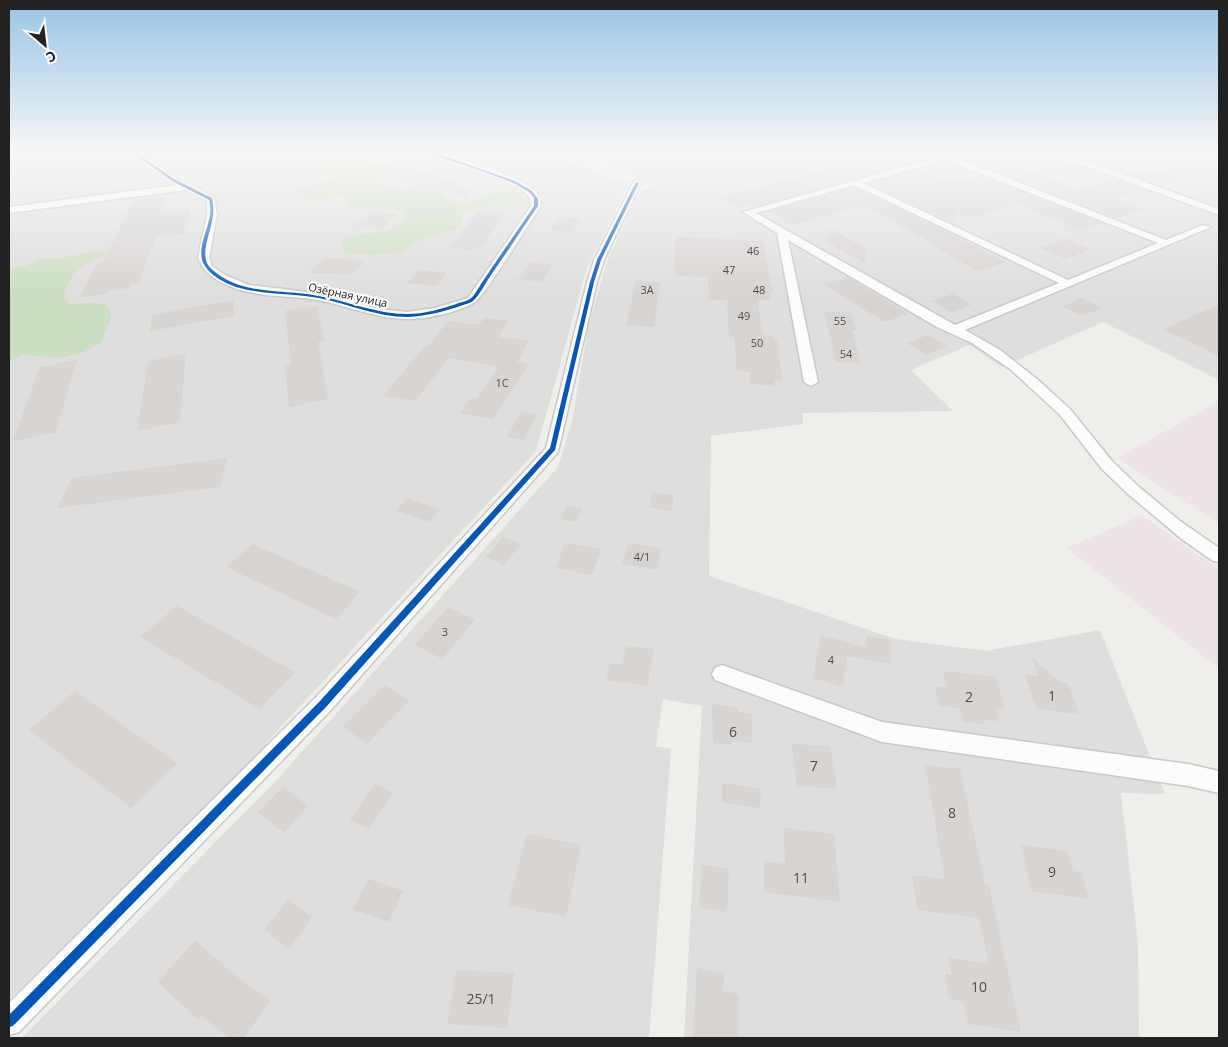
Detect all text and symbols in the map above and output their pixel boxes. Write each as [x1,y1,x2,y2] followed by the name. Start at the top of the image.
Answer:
[20,20,70,70] north arrow
[43,46,60,67] text: С
[747,243,759,258] house number: 46
[723,262,735,277] house number: 47
[307,279,389,310] street label: Озёрная улица
[640,282,654,297] house number: 3А
[753,282,765,297] house number: 48
[738,308,750,323] house number: 49
[834,313,846,328] house number: 55
[751,335,763,350] house number: 50
[840,346,853,361] house number: 54
[495,375,509,390] house number: 1С
[634,549,650,564] house number: 4/1
[442,624,448,639] house number: 3
[828,652,835,667] house number: 4
[1048,686,1056,705] house number: 1
[965,687,973,706] house number: 2
[729,722,737,741] house number: 6
[810,756,818,775] house number: 7
[948,803,956,822] house number: 8
[1048,862,1056,881] house number: 9
[793,868,809,887] house number: 11
[971,977,987,996] house number: 10
[466,989,496,1008] house number: 25/1

